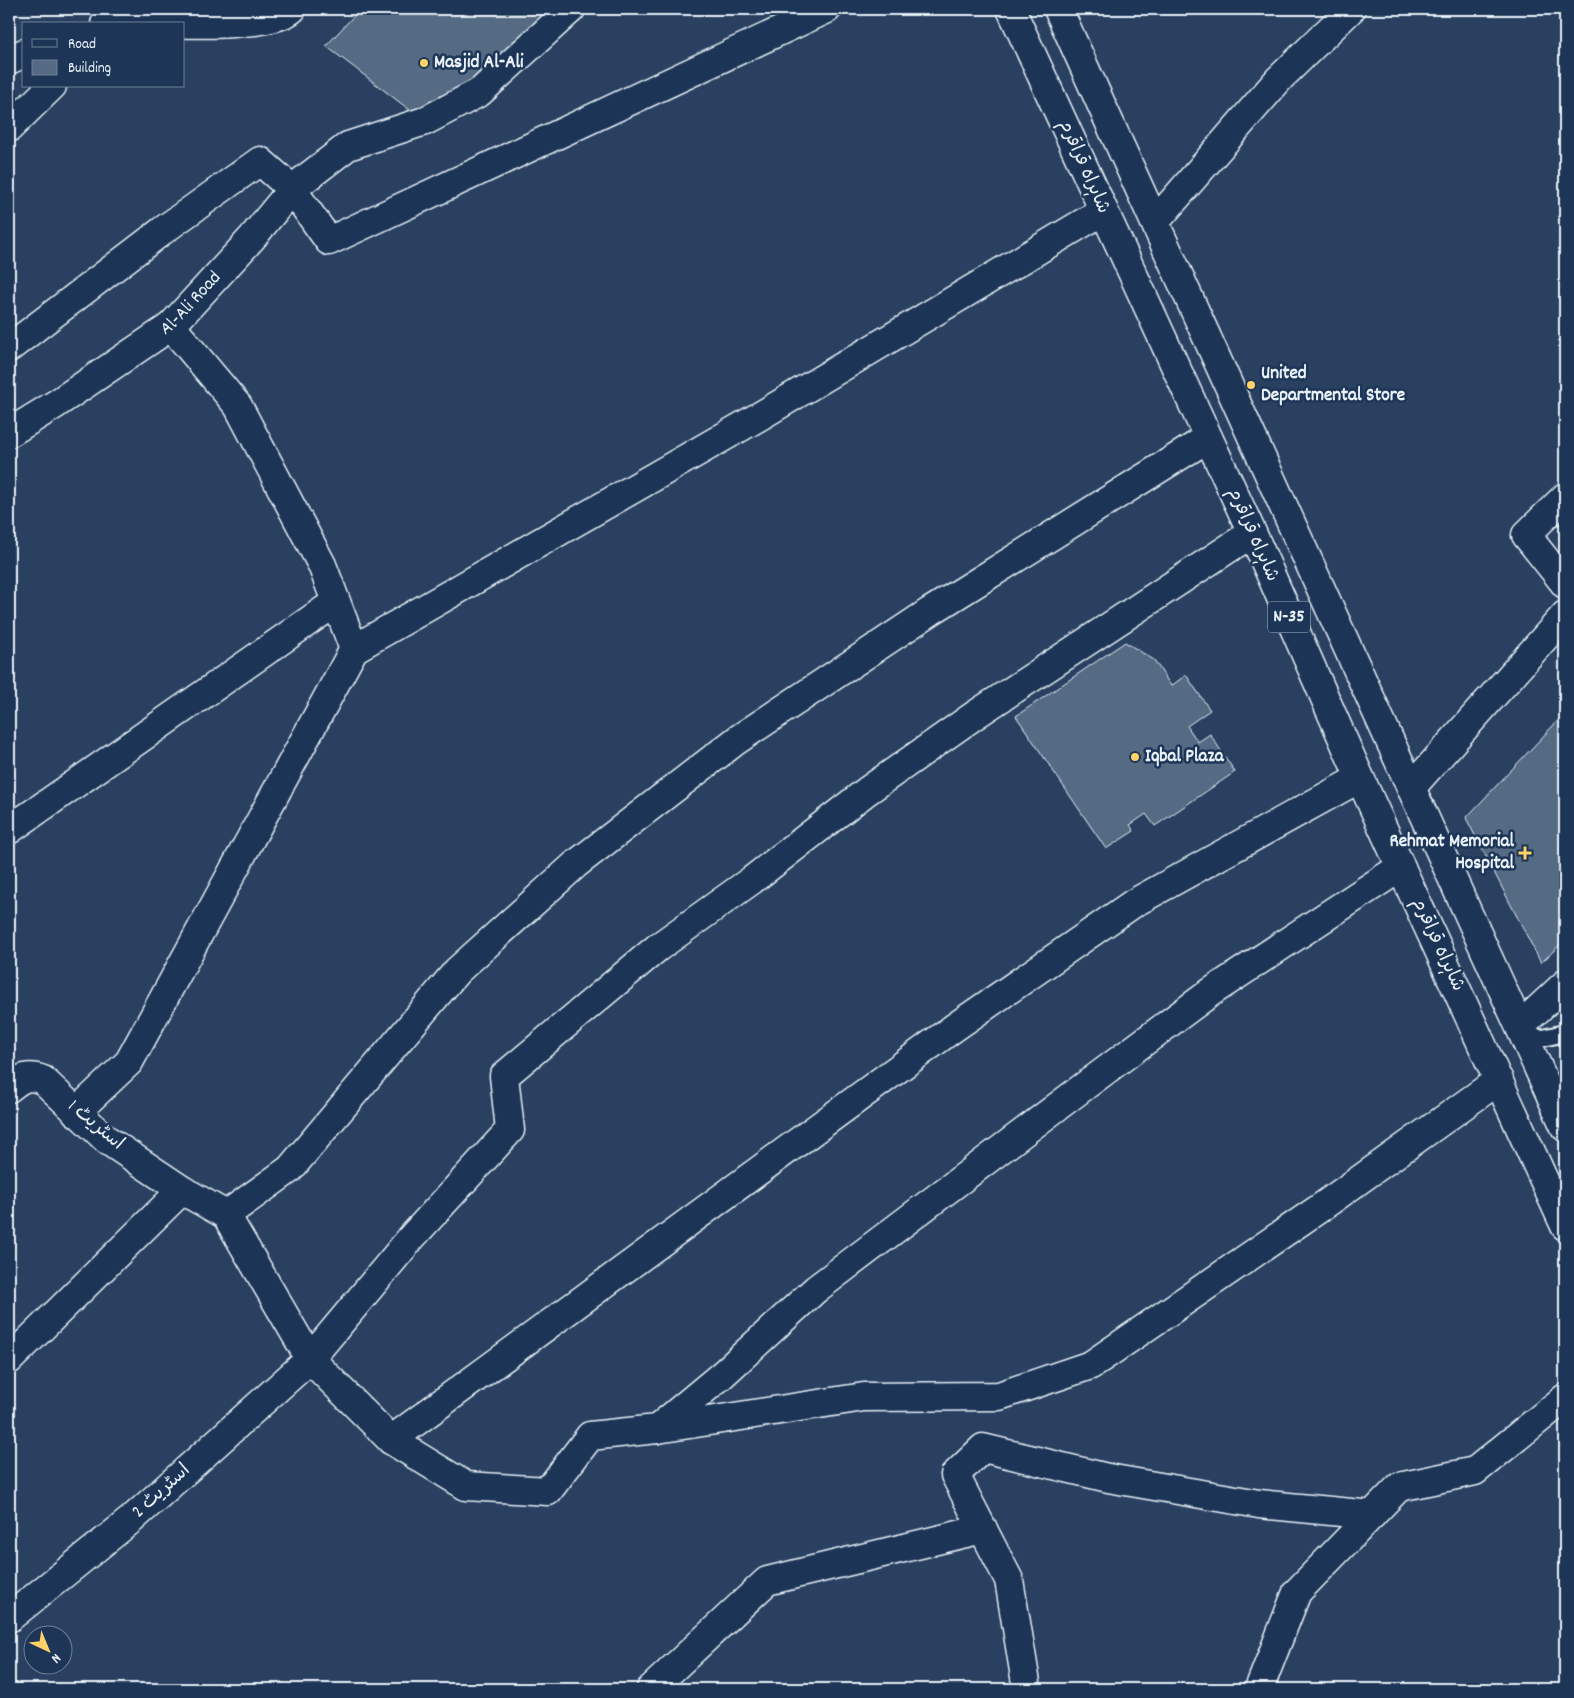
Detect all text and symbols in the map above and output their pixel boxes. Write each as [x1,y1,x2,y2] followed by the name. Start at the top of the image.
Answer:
[22,22,185,88] legend
[68,34,96,56] text: Road
[434,50,524,77] place label: Masjid Al-Ali
[418,57,430,69] marker: Masjid Al-Ali
[68,58,111,80] text: Building
[1050,116,1116,218] street label: شاہراہ قراقرم
[155,266,228,343] street label: Al-Ali Road
[1261,361,1405,410] place label: United Departmental Store
[1245,379,1257,391] marker: United Departmental Store
[1219,484,1285,586] street label: شاہراہ قراقرم
[1268,602,1310,632] road number: N-35
[1145,744,1225,771] place label: Iqbal Plaza
[1129,751,1141,763] marker: Iqbal Plaza
[1389,829,1514,878] place label: Rehmat Memorial Hospital
[1518,846,1532,860] marker: Rehmat Memorial Hospital
[1404,894,1470,996] street label: شاہراہ قراقرم
[61,1094,129,1158] street label: اسٹریٹ 1
[127,1458,197,1526] street label: اسٹریٹ 2
[22,1626,72,1676] north arrow
[46,1648,65,1668] text: N

